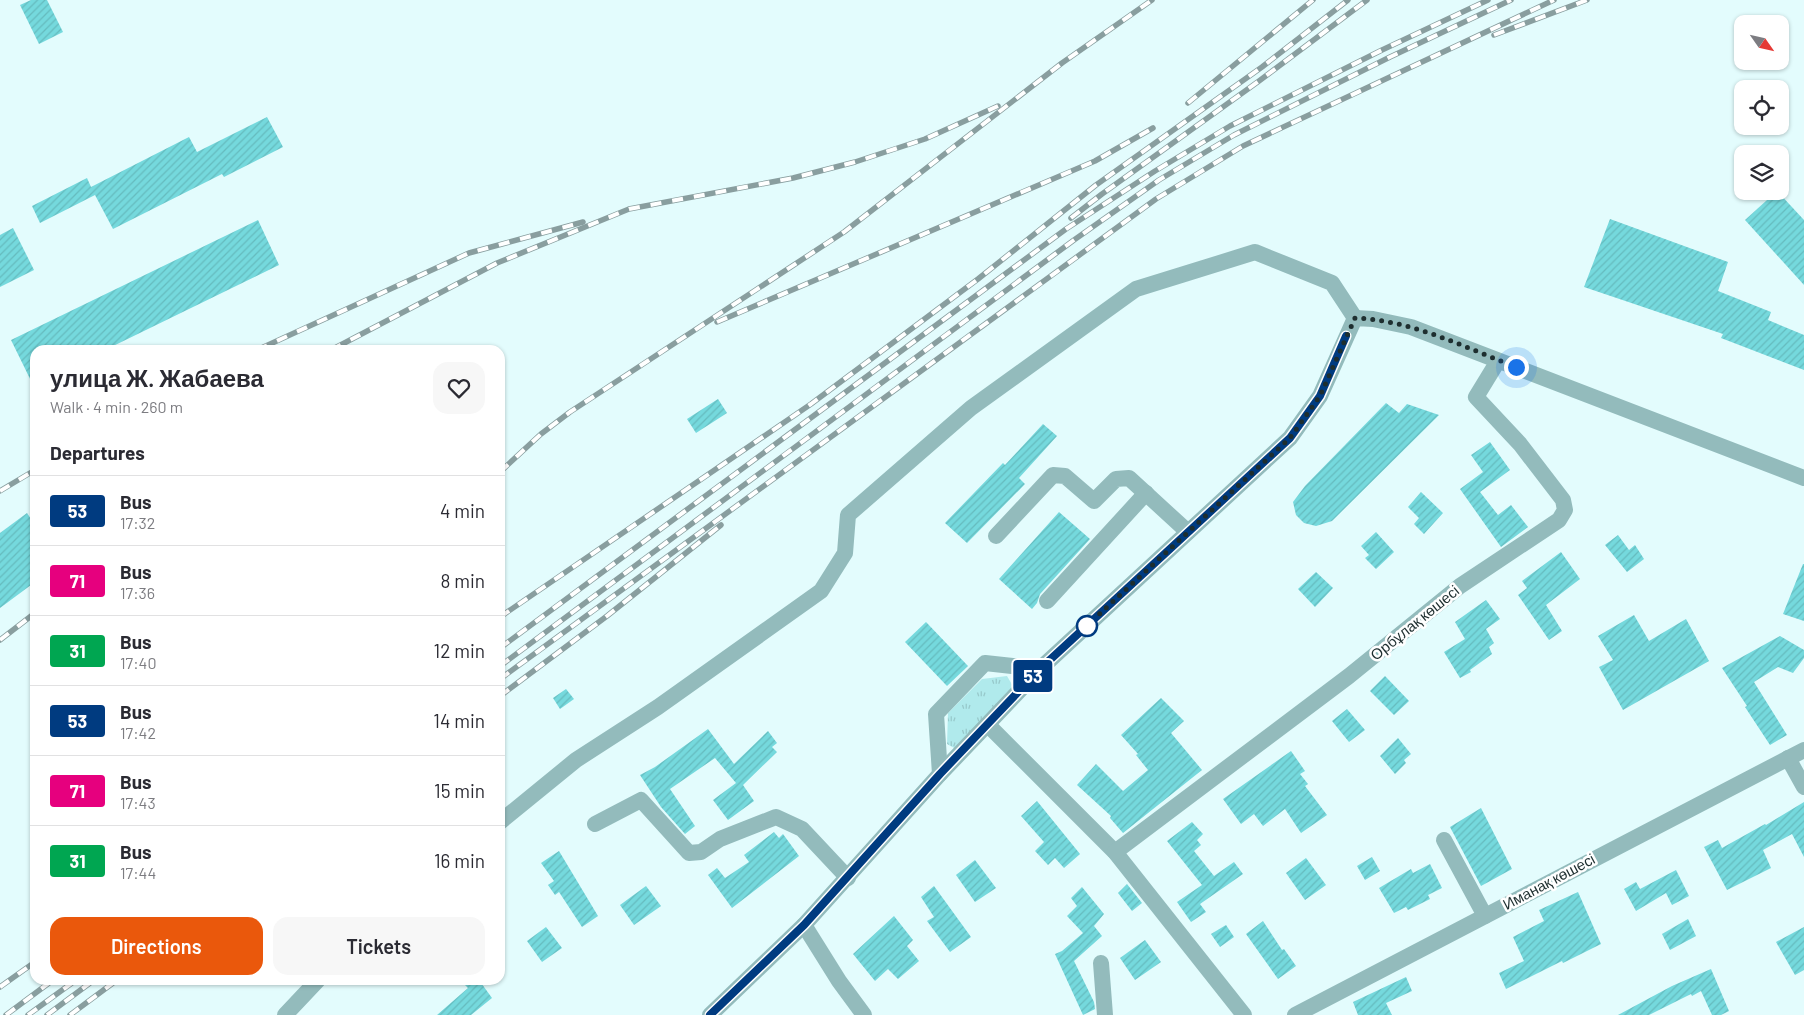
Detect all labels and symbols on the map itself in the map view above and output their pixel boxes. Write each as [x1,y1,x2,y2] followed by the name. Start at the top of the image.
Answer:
[1734,15,1789,70] north arrow
[1504,355,1529,380] your location
[1366,581,1462,663] street label: Орбұлақ көшесі
[1076,615,1098,637] unlabelled marker
[1010,660,1056,692] line badge: 53
[1499,849,1598,913] street label: Иманақ көшесі

